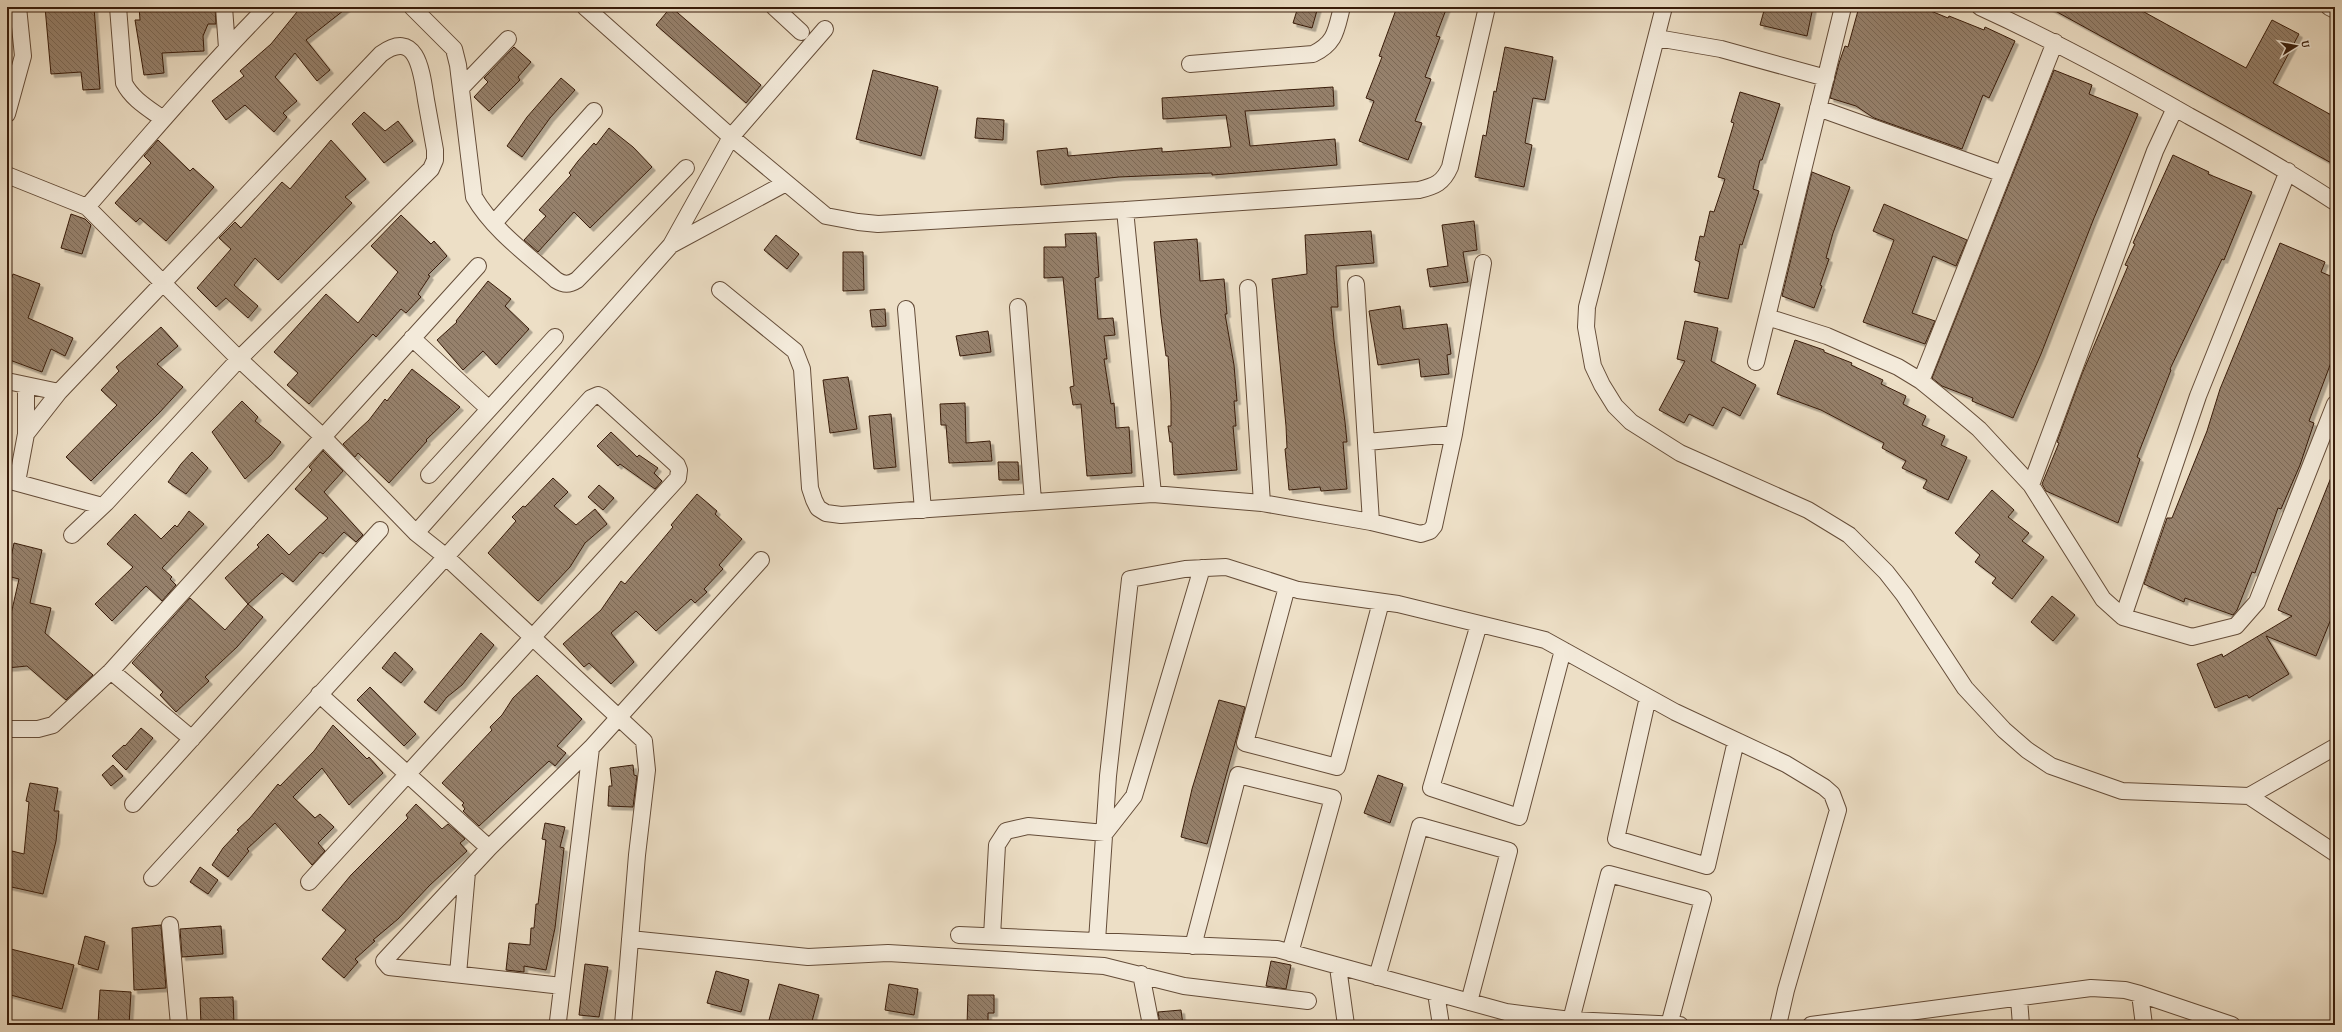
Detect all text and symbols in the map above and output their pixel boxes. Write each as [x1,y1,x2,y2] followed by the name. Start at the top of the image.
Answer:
[2276,26,2316,66] north arrow
[2297,39,2314,50] text: U

